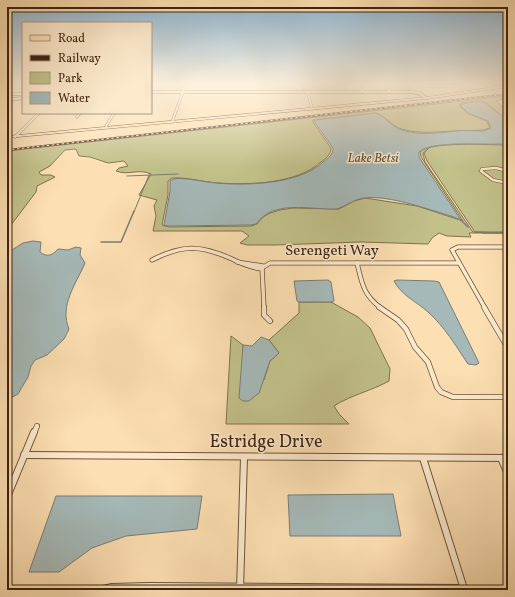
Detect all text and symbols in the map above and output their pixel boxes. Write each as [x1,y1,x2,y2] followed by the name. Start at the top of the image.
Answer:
[22,22,152,114] legend
[58,31,85,47] text: Road
[58,51,101,67] text: Railway
[58,71,83,87] text: Park
[58,91,90,107] text: Water
[348,150,399,168] water label: Lake Betsi
[285,241,379,262] street label: Serengeti Way
[209,430,323,455] street label: Estridge Drive

